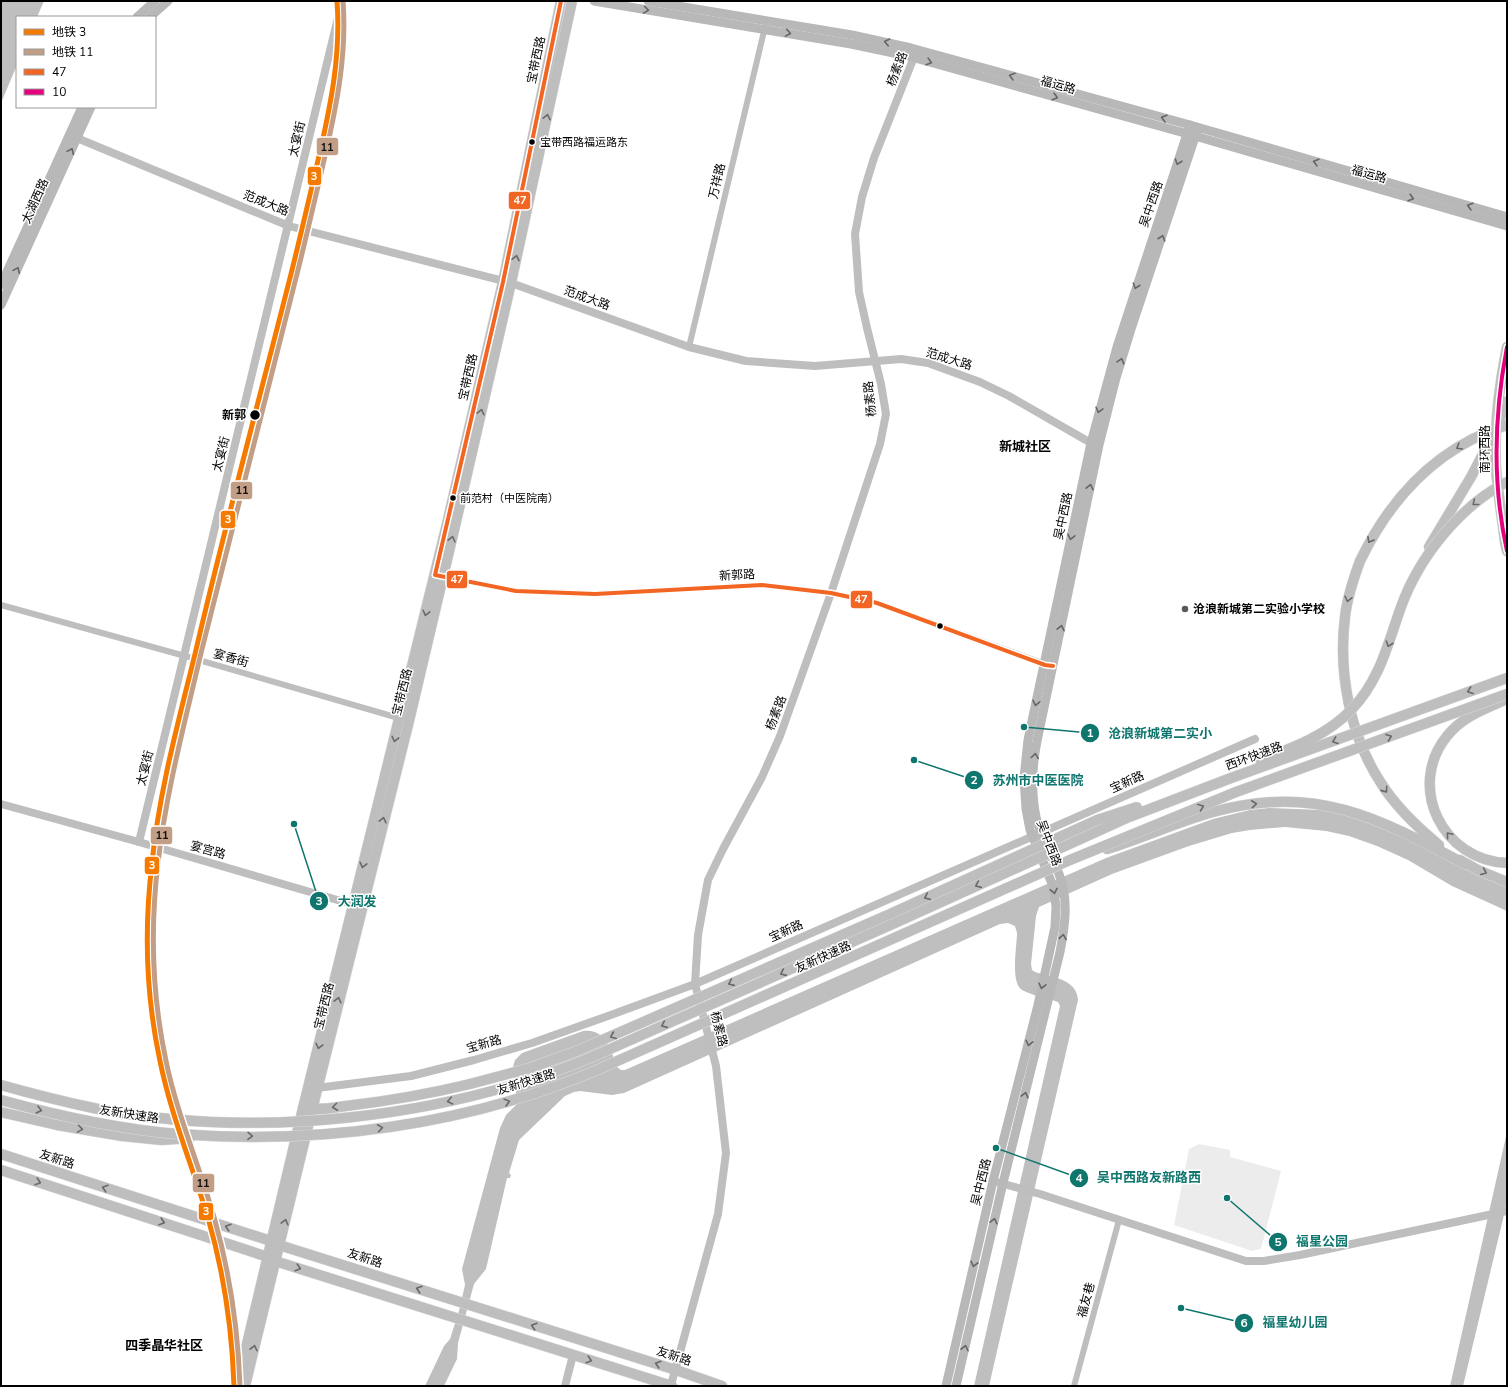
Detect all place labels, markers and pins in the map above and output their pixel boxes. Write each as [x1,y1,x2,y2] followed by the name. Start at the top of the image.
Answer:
[540,135,628,150] place label: 宝带西路福运路东
[527,137,537,147] marker: 宝带西路福运路东
[222,407,246,423] place label: 新郭
[248,408,262,422] marker: 新郭
[460,491,559,506] place label: 前范村（中医院南）
[448,493,458,503] marker: 前范村（中医院南）
[1193,601,1325,617] place label: 沧浪新城第二实验小学校
[1180,604,1190,614] marker: 沧浪新城第二实验小学校
[935,621,945,631] unlabelled marker
[1080,721,1220,746] callout: 沧浪新城第二实小
[964,768,1091,793] callout: 苏州市中医医院
[309,889,384,914] callout: 大润发
[1069,1165,1209,1190] callout: 吴中西路友新路西
[1268,1229,1356,1254] callout: 福星公园
[1234,1310,1335,1335] callout: 福星幼儿园

